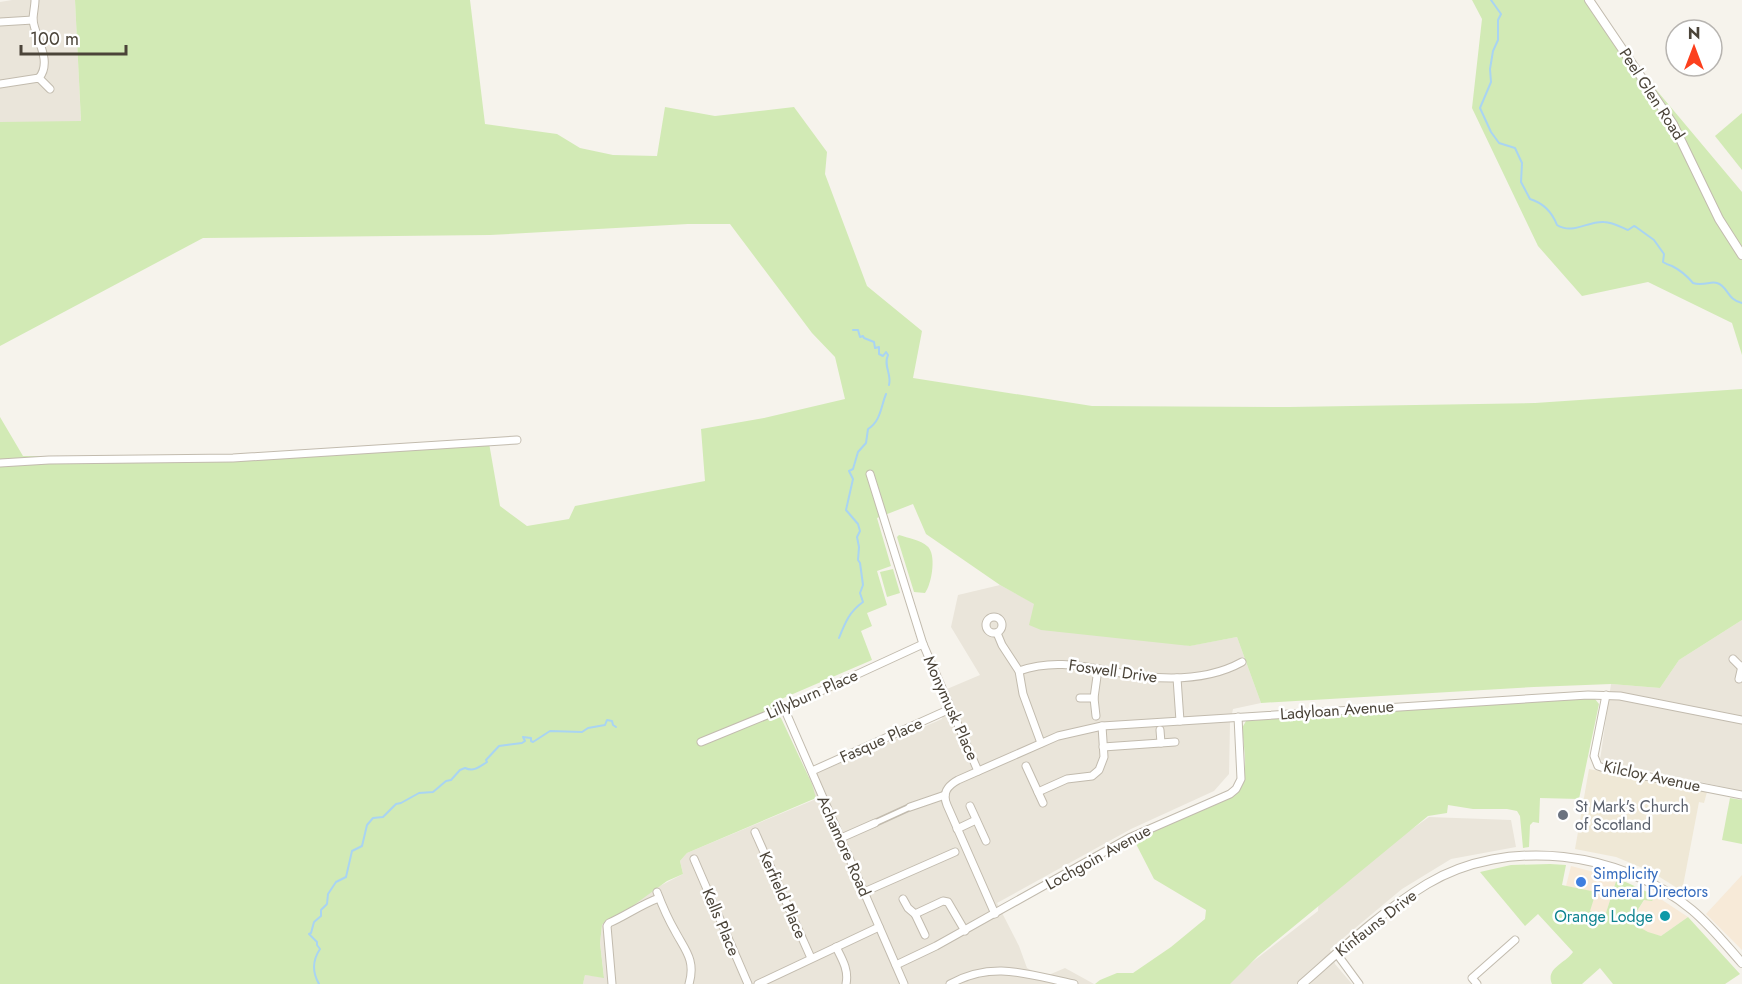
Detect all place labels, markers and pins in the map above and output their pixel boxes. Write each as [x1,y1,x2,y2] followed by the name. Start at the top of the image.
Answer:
[1575,795,1689,836] place label: St Mark's Church of Scotland
[1556,808,1570,822] marker: St Mark's Church of Scotland
[1593,862,1708,903] place label: Simplicity Funeral Directors
[1574,875,1588,889] marker: Simplicity Funeral Directors
[1554,905,1653,928] place label: Orange Lodge
[1658,909,1672,923] marker: Orange Lodge

